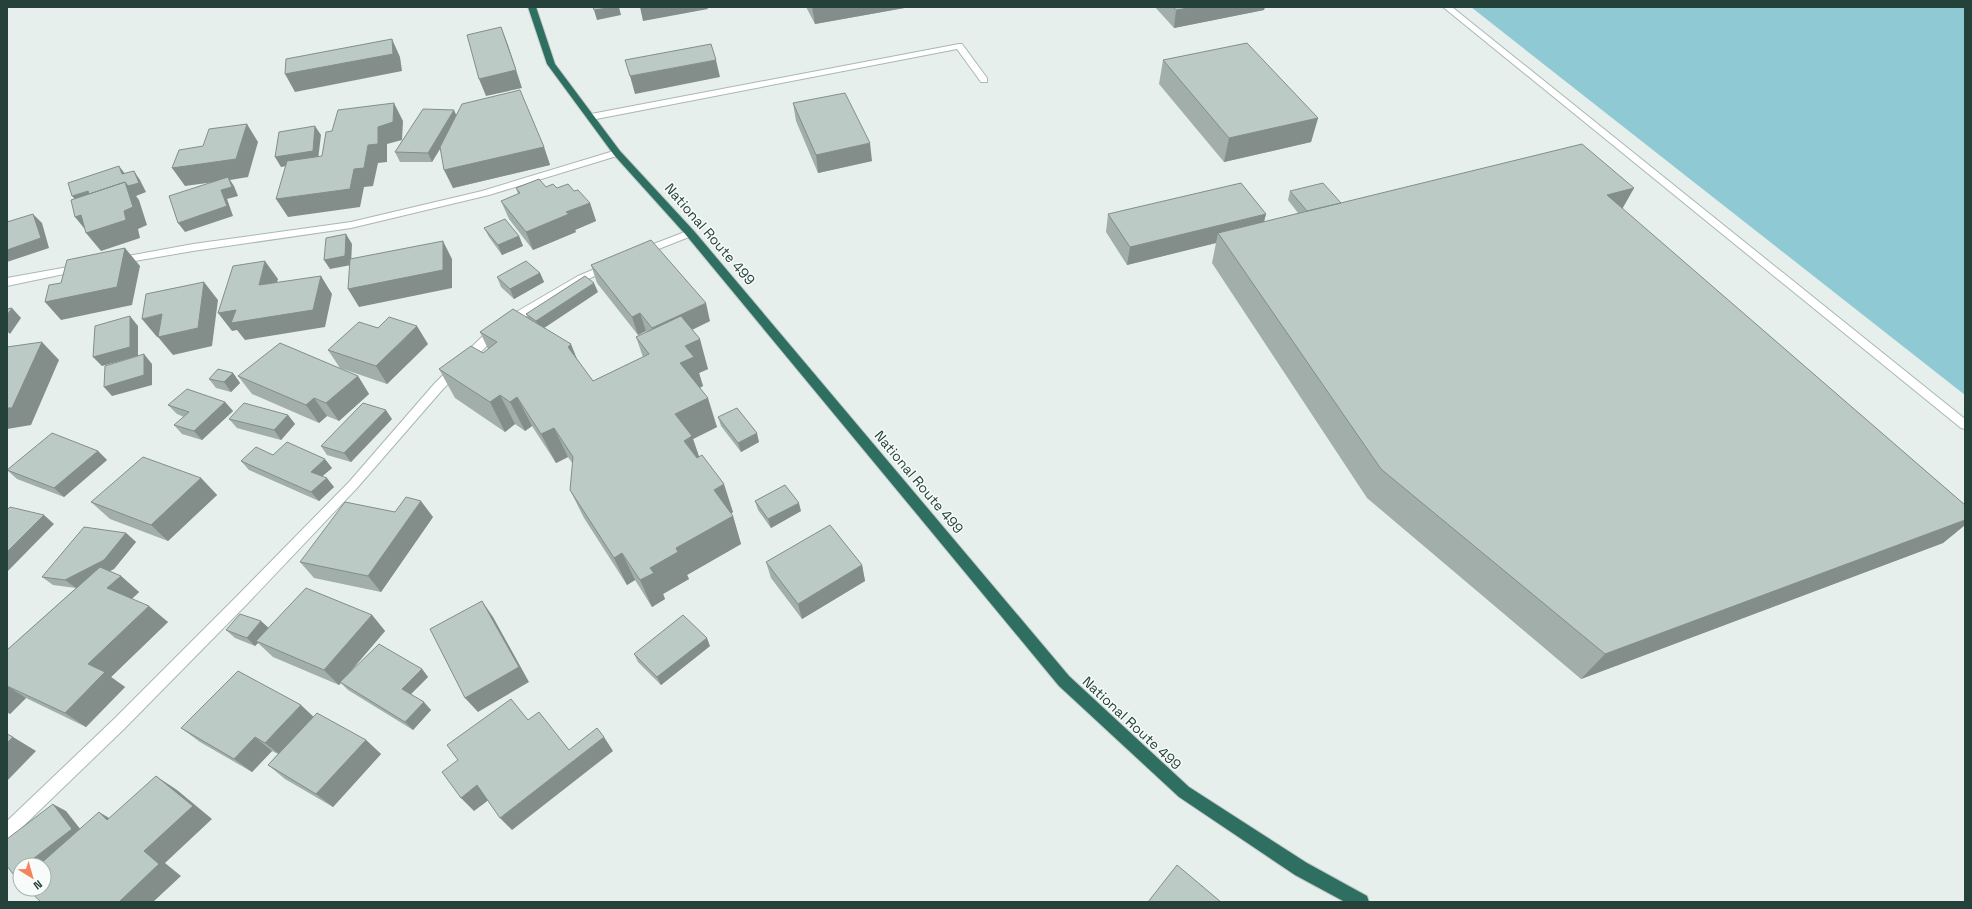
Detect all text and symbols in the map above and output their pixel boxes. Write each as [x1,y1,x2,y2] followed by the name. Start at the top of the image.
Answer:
[661,179,759,289] street label: National Route 499
[871,427,967,537] street label: National Route 499
[1079,672,1185,774] street label: National Route 499
[12,857,52,897] north arrow
[31,877,45,893] text: N

